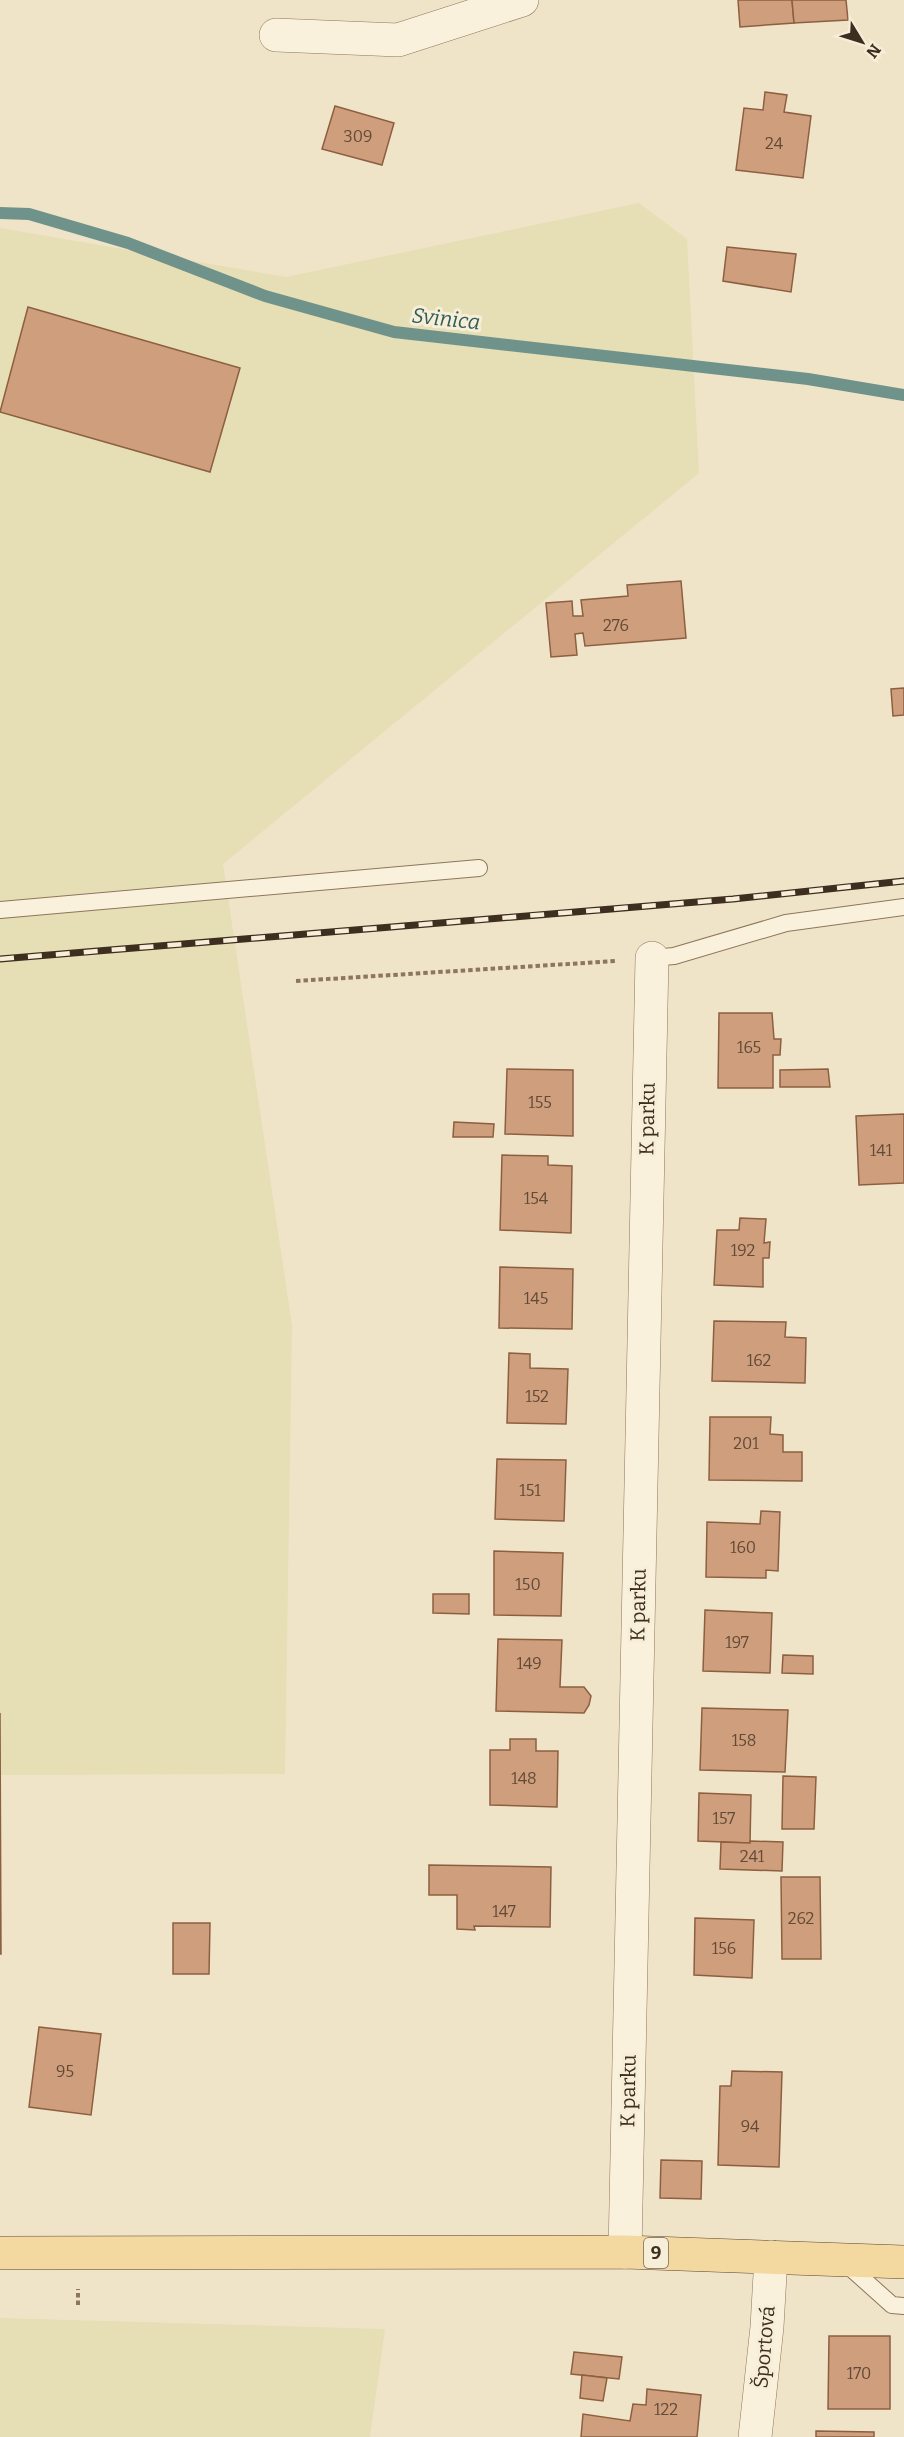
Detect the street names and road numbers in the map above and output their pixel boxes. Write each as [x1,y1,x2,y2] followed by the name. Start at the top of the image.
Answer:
[634,1082,660,1156] street label: K parku
[625,1568,651,1642] street label: K parku
[615,2054,641,2128] street label: K parku
[644,2238,668,2268] road number: 9
[748,2305,780,2389] street label: Športová

